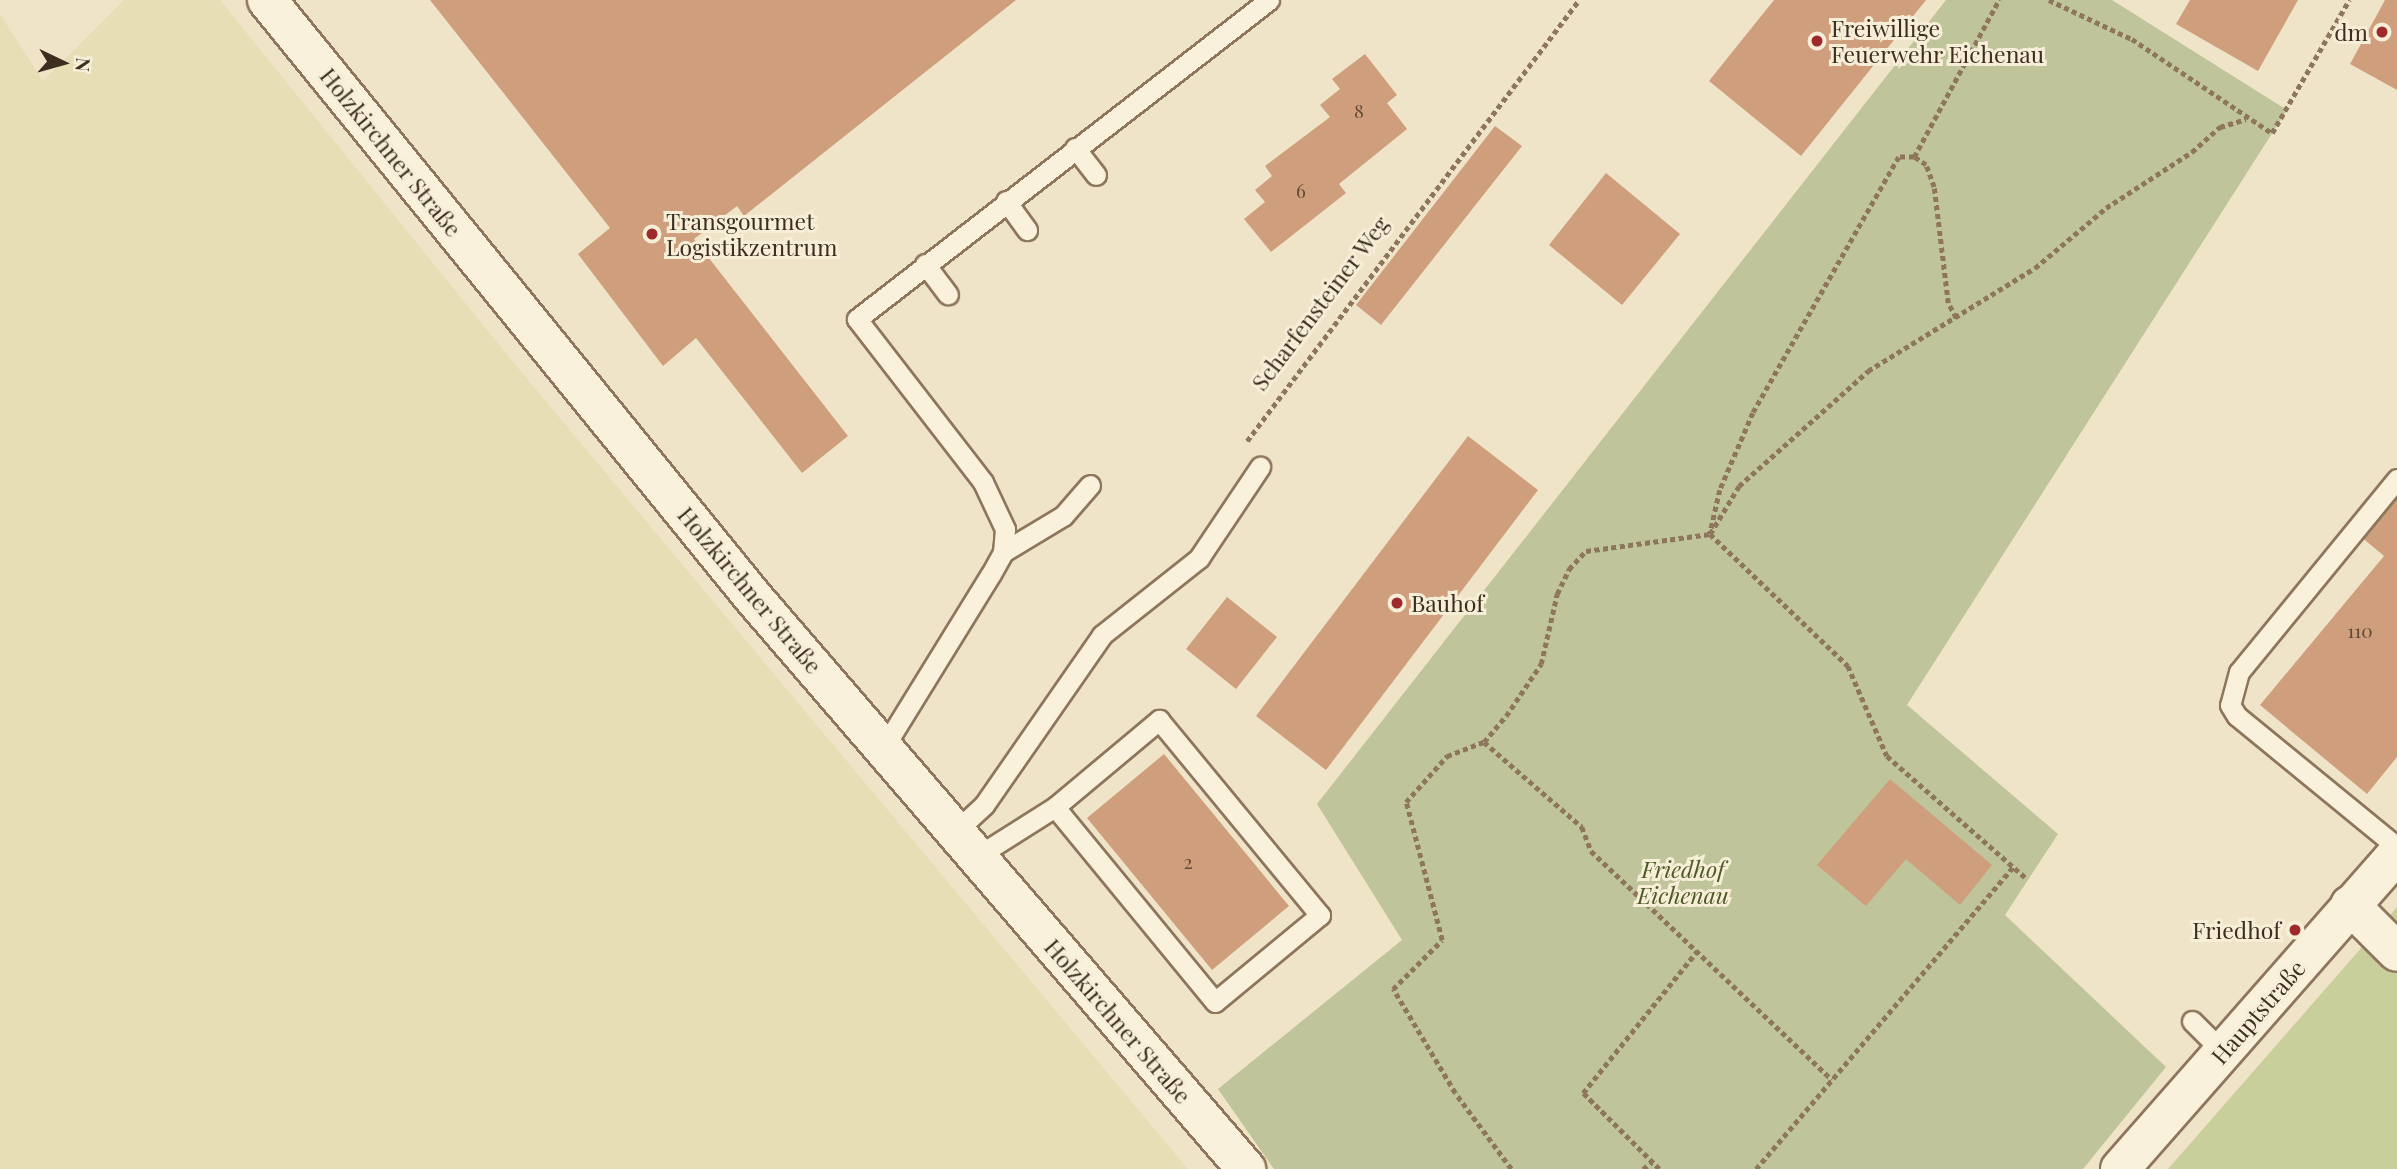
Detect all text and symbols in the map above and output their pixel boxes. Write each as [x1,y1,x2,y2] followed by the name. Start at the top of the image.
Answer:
[1831,14,2045,68] place label: Freiwillige Feuerwehr Eichenau
[2334,18,2368,46] place label: dm
[2374,24,2390,40] marker: dm
[28,28,98,98] north arrow
[1809,33,1825,49] marker: Freiwillige Feuerwehr Eichenau
[70,57,97,73] text: N
[314,62,468,242] street label: Holzkirchner Straße
[1354,100,1364,122] house number: 8
[1296,180,1306,202] house number: 6
[666,207,837,261] place label: Transgourmet Logistikzentrum
[1245,210,1395,396] street label: Scharfensteiner Weg
[644,226,660,242] marker: Transgourmet Logistikzentrum
[672,501,828,679] street label: Holzkirchner Straße
[1411,589,1484,617] place label: Bauhof
[1389,595,1405,611] marker: Bauhof
[2347,620,2373,642] house number: 110
[1183,851,1193,873] house number: 2
[1637,855,1729,909] park label: Friedhof Eichenau
[2192,916,2281,944] place label: Friedhof
[2287,922,2303,938] marker: Friedhof
[1039,933,1197,1109] street label: Holzkirchner Straße
[2205,954,2311,1070] street label: Hauptstraße

